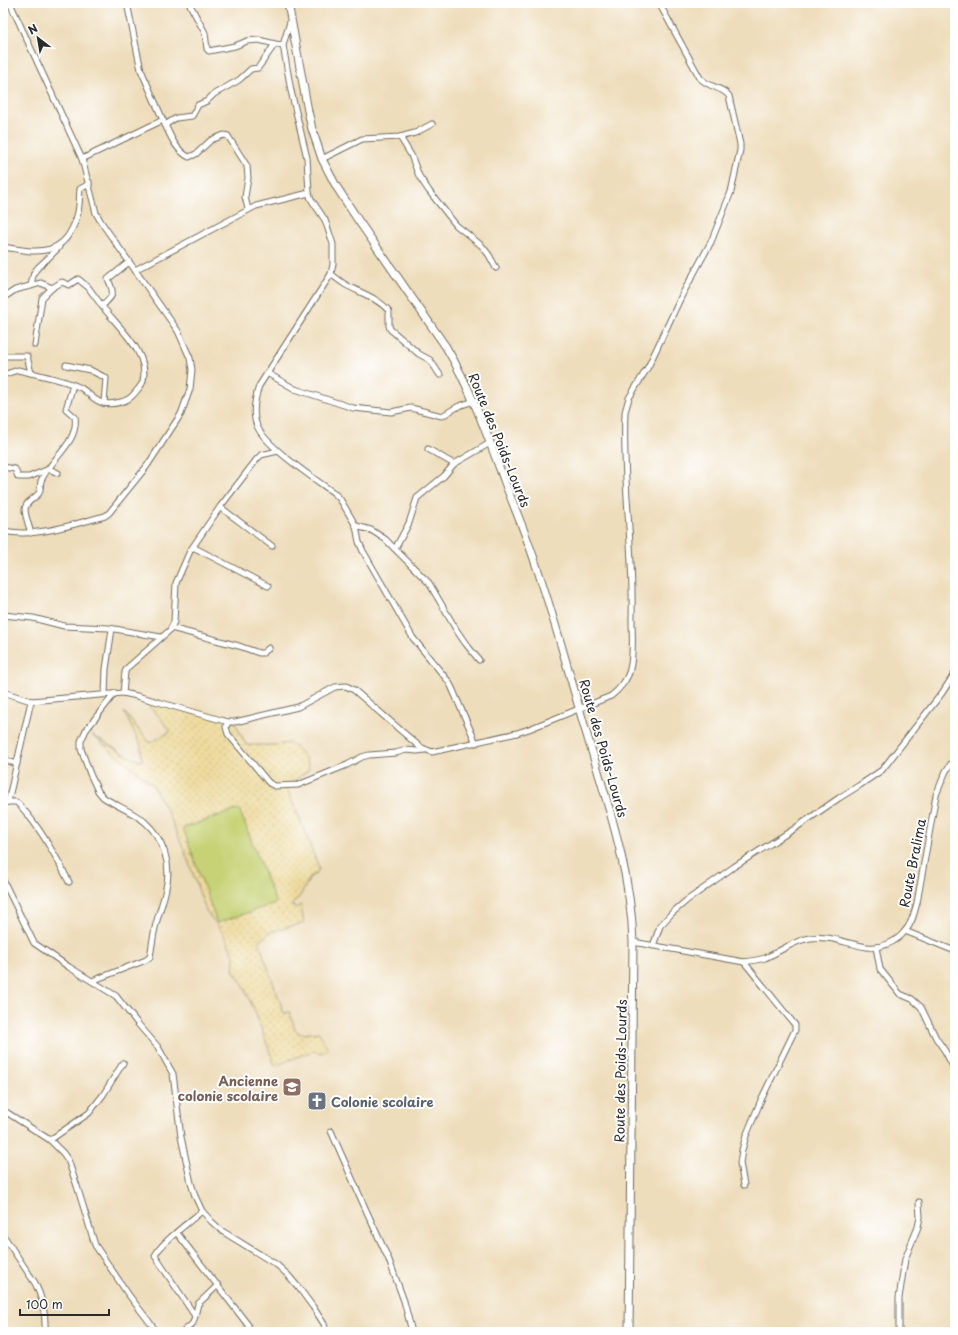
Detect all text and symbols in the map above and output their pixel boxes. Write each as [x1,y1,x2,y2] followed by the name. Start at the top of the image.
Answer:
[18,18,58,58] north arrow
[24,19,41,39] text: N
[464,370,536,510] street label: Route des Poids-Lourds
[575,676,633,820] street label: Route des Poids-Lourds
[894,816,930,909] street label: Route Bralima
[609,999,631,1143] street label: Route des Poids-Lourds
[178,1071,278,1105] place label: Ancienne colonie scolaire
[281,1076,303,1098] school or university icon: Ancienne colonie scolaire
[306,1090,328,1112] church icon: Colonie scolaire
[331,1092,434,1111] place label: Colonie scolaire
[20,1291,109,1317] scale bar
[26,1295,63,1313] text: 100 m

